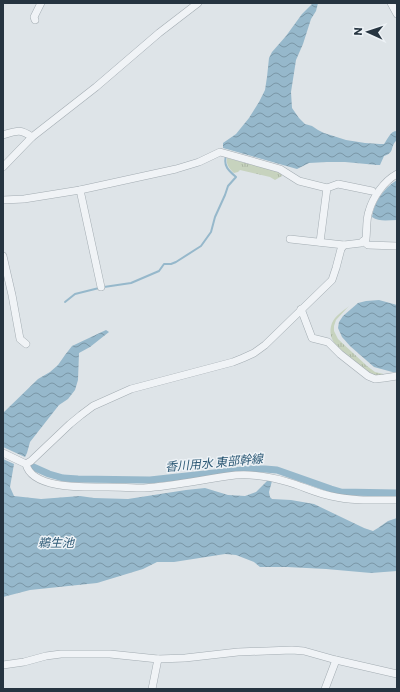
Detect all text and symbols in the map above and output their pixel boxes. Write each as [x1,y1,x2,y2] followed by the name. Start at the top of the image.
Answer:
[348,12,388,52] north arrow
[351,27,364,36] text: N
[164,451,265,473] water label: 香川用水 東部幹線
[38,535,75,549] water label: 鵜生池

